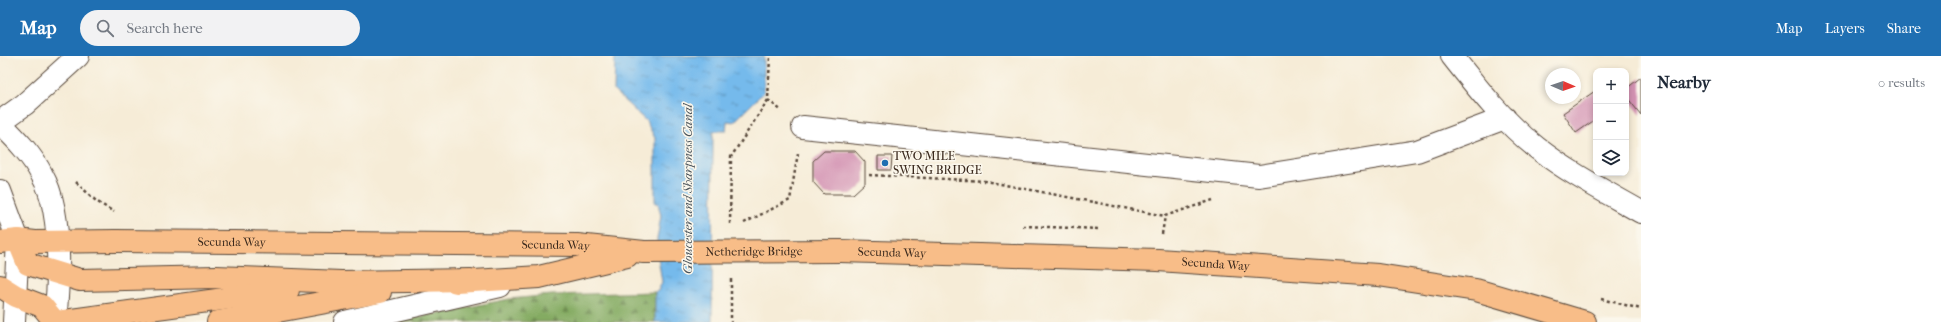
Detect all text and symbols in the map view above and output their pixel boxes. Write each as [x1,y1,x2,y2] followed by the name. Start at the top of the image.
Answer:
[80,10,360,46] search box
[20,17,56,39] text: Map
[94,17,116,39] icon: search
[126,19,203,37] text: Search here
[1776,20,1803,37] text: Map
[1825,20,1865,37] text: Layers
[1887,20,1921,37] text: Share
[1545,68,1581,104] north arrow
[1593,68,1629,176] map controls
[1593,68,1629,104] button: +
[1657,72,1711,92] text: Nearby
[1878,75,1925,90] text: 0 results
[680,102,695,274] water label: Gloucester and Sharpness Canal
[1593,104,1629,140] button: −
[1593,140,1629,176] button: layers
[893,149,982,177] place label: TWO MILE SWING BRIDGE
[880,158,890,168] marker: TWO MILE SWING BRIDGE
[197,235,267,249] street label: Secunda Way
[521,238,591,253] street label: Secunda Way
[705,244,803,259] street label: Netheridge Bridge
[858,245,927,260] street label: Secunda Way
[1181,255,1251,273] street label: Secunda Way

